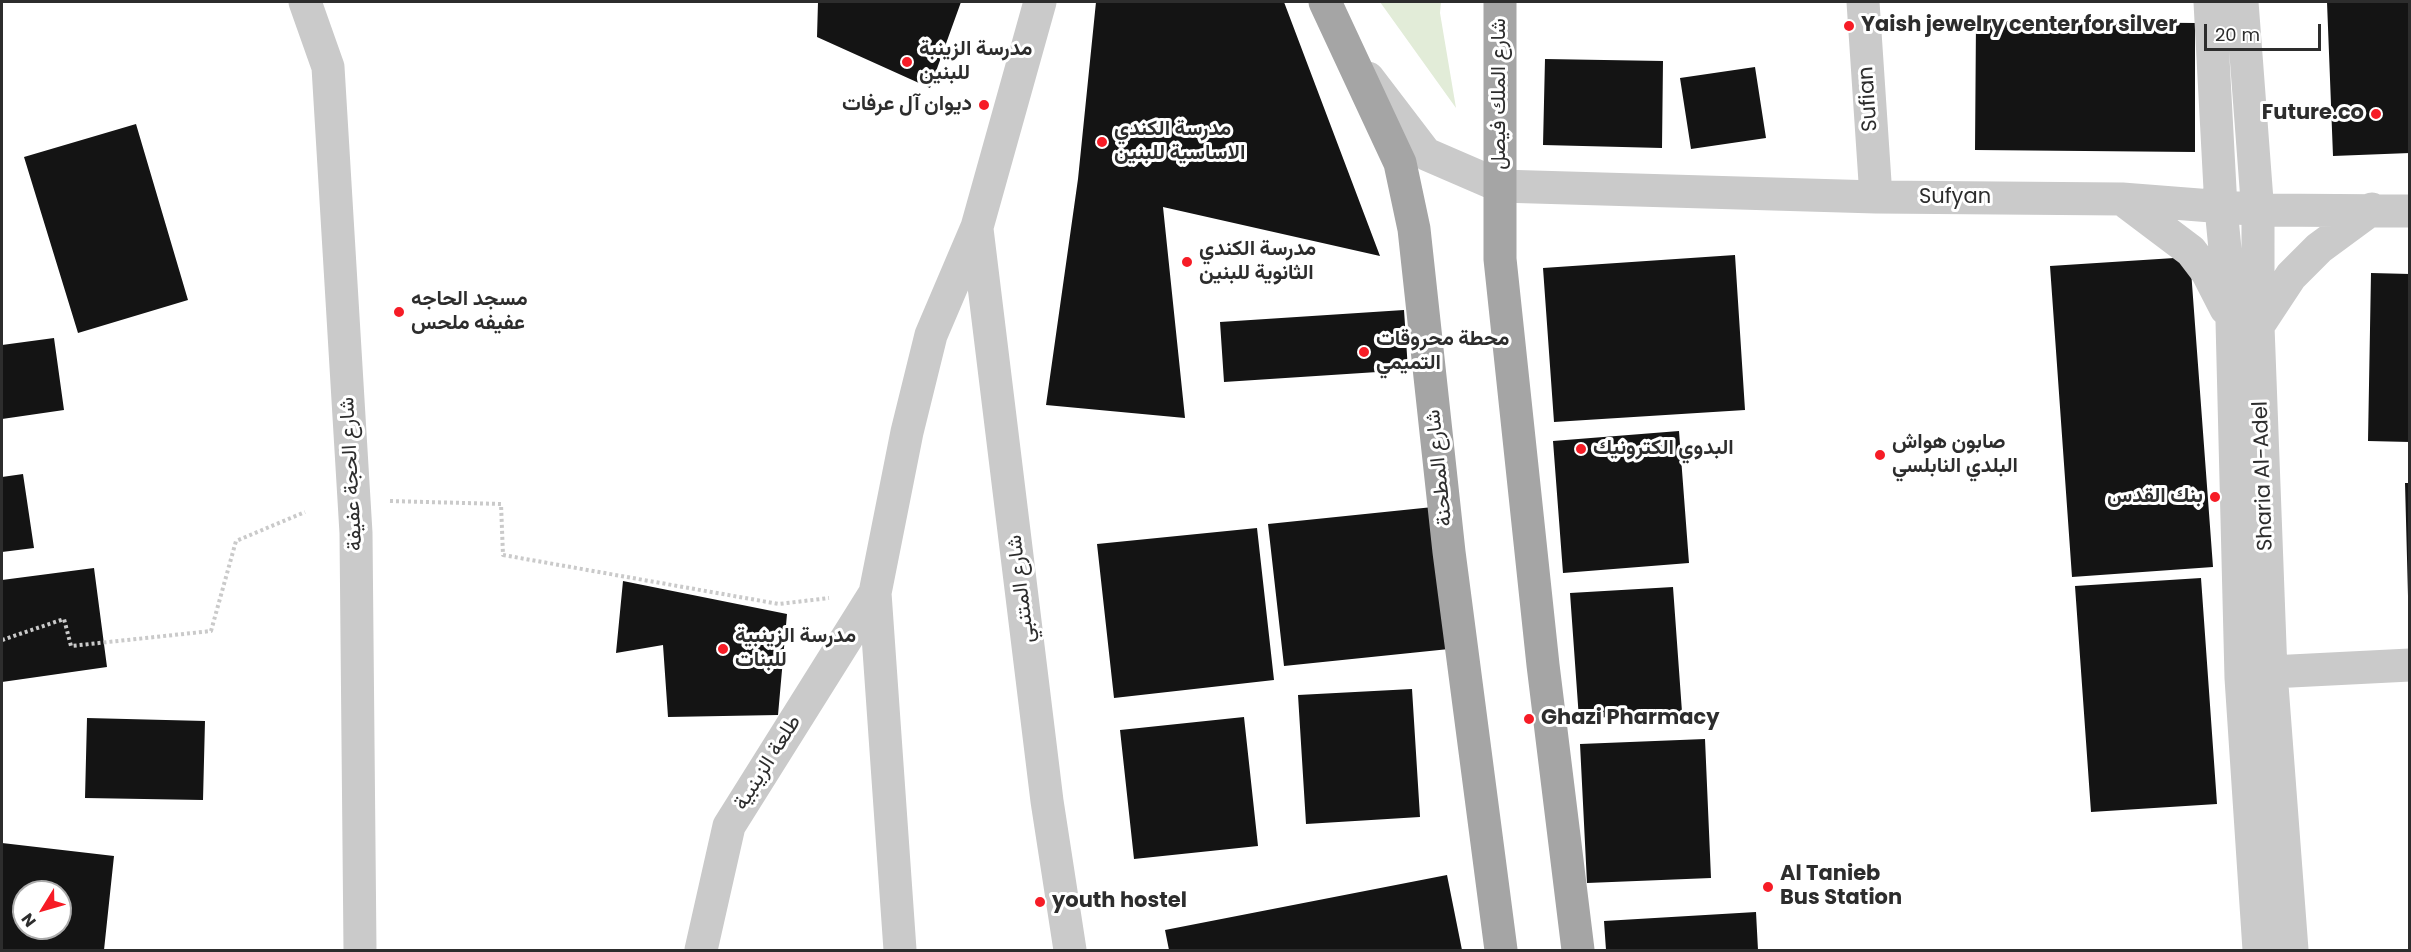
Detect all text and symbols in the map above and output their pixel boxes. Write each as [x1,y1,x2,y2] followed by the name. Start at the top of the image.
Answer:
[2207,12,2324,50] scale bar
[1861,13,2177,39] place label: Yaish jewelry center for silver
[1487,18,1513,170] street label: شارع الملك فيصل
[1842,19,1856,33] marker: Yaish jewelry center for silver
[2215,22,2260,47] text: 20 m
[919,37,1032,87] place label: مدرسة الزينبة للبنين
[900,55,914,69] marker: مدرسة الزينبة للبنين
[1854,65,1884,133] street label: Sufian
[842,92,972,118] place label: ديوان آل عرفات
[977,98,991,112] marker: ديوان آل عرفات
[2262,101,2364,127] place label: Future.co
[2369,107,2383,121] marker: Future.co
[1114,117,1245,167] place label: مدرسة الكندي الاساسية للبنين
[1095,135,1109,149] marker: مدرسة الكندي الاساسية للبنين
[1919,185,1991,211] street label: Sufyan
[1199,237,1316,287] place label: مدرسة الكندي الثانوية للبنين
[1180,255,1194,269] marker: مدرسة الكندي الثانوية للبنين
[411,287,528,337] place label: مسجد الحاجه عفيفه ملحس
[392,305,406,319] marker: مسجد الحاجه عفيفه ملحس
[1376,327,1509,377] place label: محطة محروقات التميمي
[1357,345,1371,359] marker: محطة محروقات التميمي
[335,396,369,552] street label: شارع الحجة عفيفة
[2249,401,2279,551] street label: Sharia Al-Adel
[1421,408,1459,528] street label: شارع المطحنة
[1892,430,2018,480] place label: صابون هواش البلدي النابلسي
[1593,436,1734,462] place label: البدوي الكترونيك
[1574,442,1588,456] marker: البدوي الكترونيك
[1873,448,1887,462] marker: صابون هواش البلدي النابلسي
[2107,484,2203,510] place label: بنك القدس
[2208,490,2222,504] marker: بنك القدس
[1003,533,1041,645] street label: شارع المتنبي
[735,624,856,674] place label: مدرسة الزينبية للبنات
[716,642,730,656] marker: مدرسة الزينبية للبنات
[1541,706,1719,732] place label: Ghazi Pharmacy
[729,711,807,815] street label: طلعة الزينبية
[1522,712,1536,726] marker: Ghazi Pharmacy
[1780,862,1902,912] place label: Al Tanieb Bus Station
[12,880,72,940] north arrow
[1761,880,1775,894] marker: Al Tanieb Bus Station
[1052,889,1187,915] place label: youth hostel
[1033,895,1047,909] marker: youth hostel
[16,908,42,932] text: N

